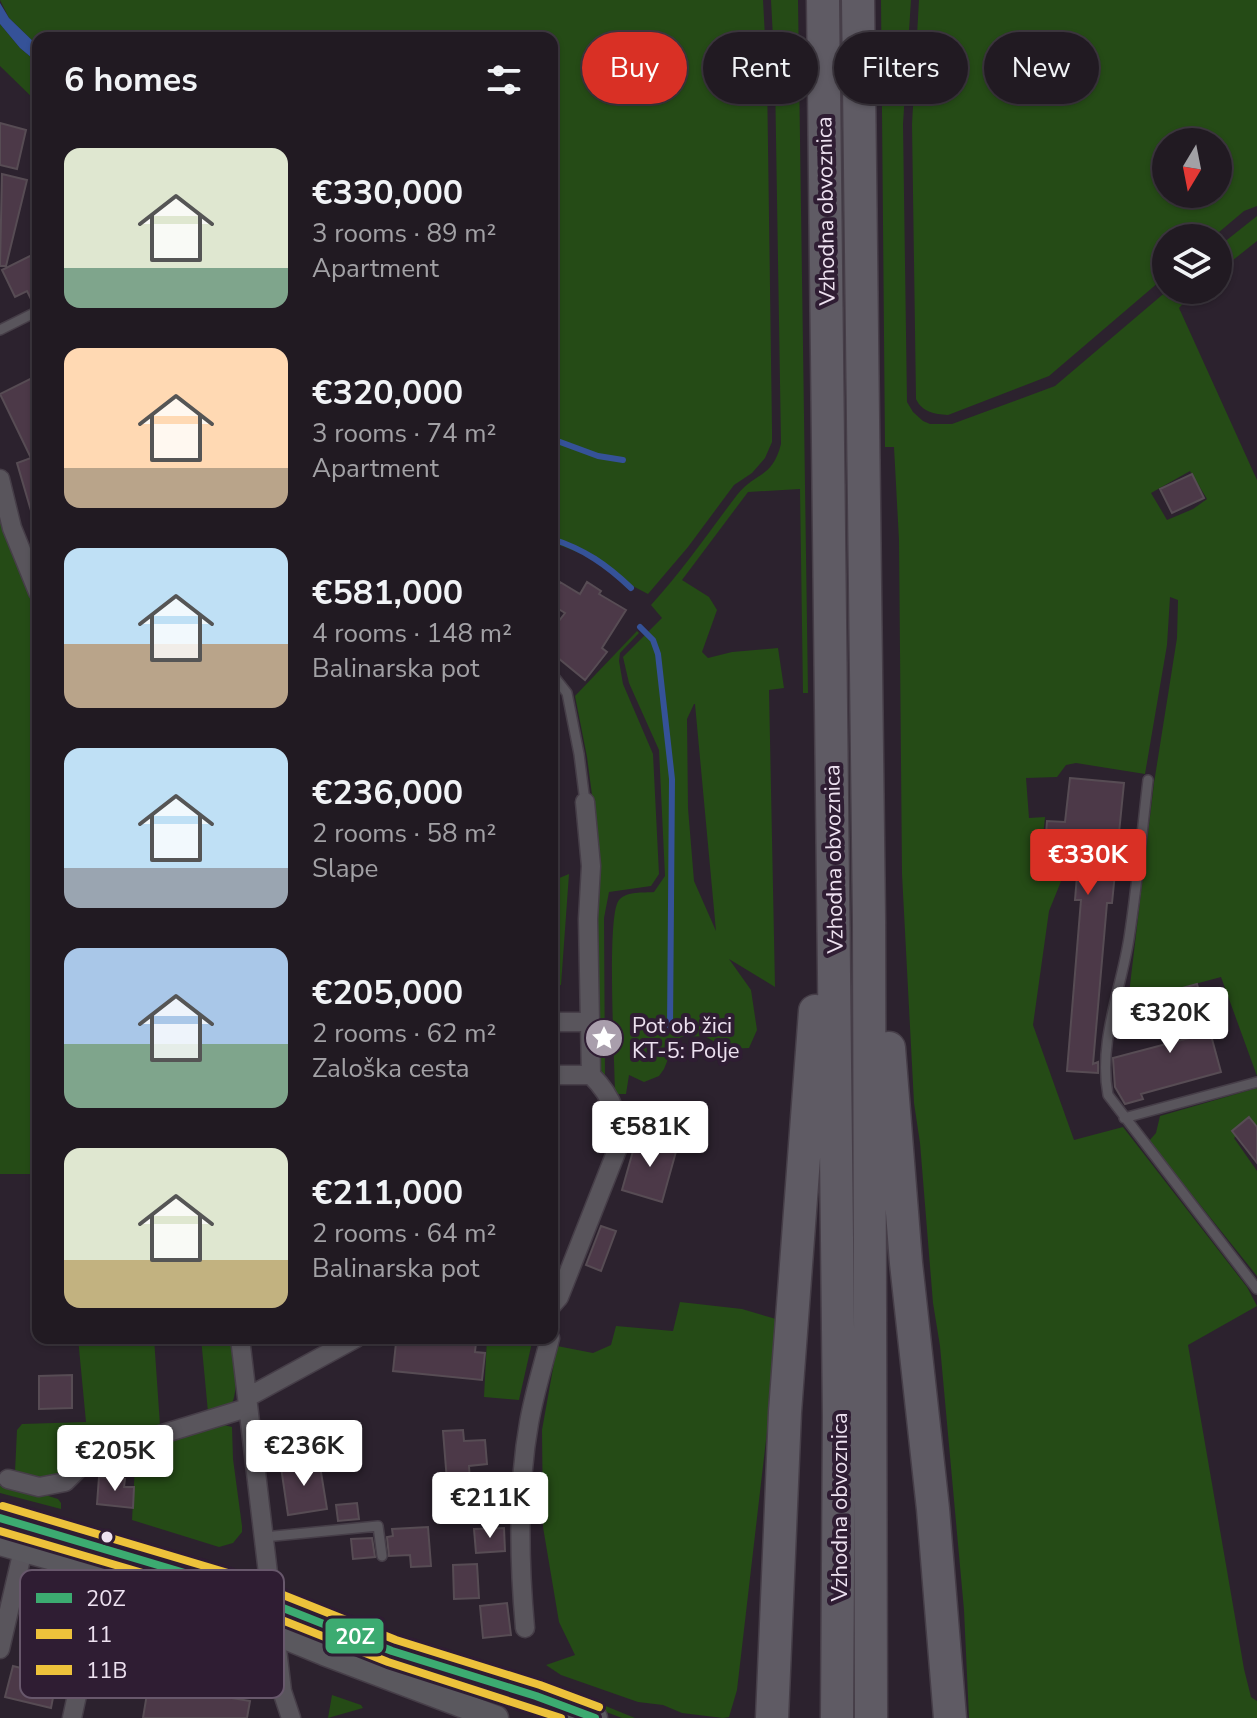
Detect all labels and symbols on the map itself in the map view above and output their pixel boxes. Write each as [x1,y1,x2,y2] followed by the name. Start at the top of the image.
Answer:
[809,116,843,307] street label: Vzhodna obvoznica
[1152,128,1232,208] north arrow
[817,764,851,955] street label: Vzhodna obvoznica
[1032,829,1144,897] pin: €330K
[1114,987,1226,1055] pin: €320K
[632,1011,740,1066] place label: Pot ob žici KT-5: Polje
[583,1017,625,1059] place icon: Pot ob žici KT-5: Polje
[594,1101,706,1169] pin: €581K
[825,1412,855,1603] street label: Vzhodna obvoznica
[248,1420,360,1488] pin: €236K
[59,1425,171,1493] pin: €205K
[434,1472,546,1540] pin: €211K
[99,1529,115,1545] unlabelled marker
[20,1570,284,1698] legend
[86,1584,125,1614] text: 20Z
[324,1617,385,1655] line badge: 20Z
[86,1620,112,1650] text: 11
[335,1622,375,1652] text: 20Z
[86,1656,127,1686] text: 11B

